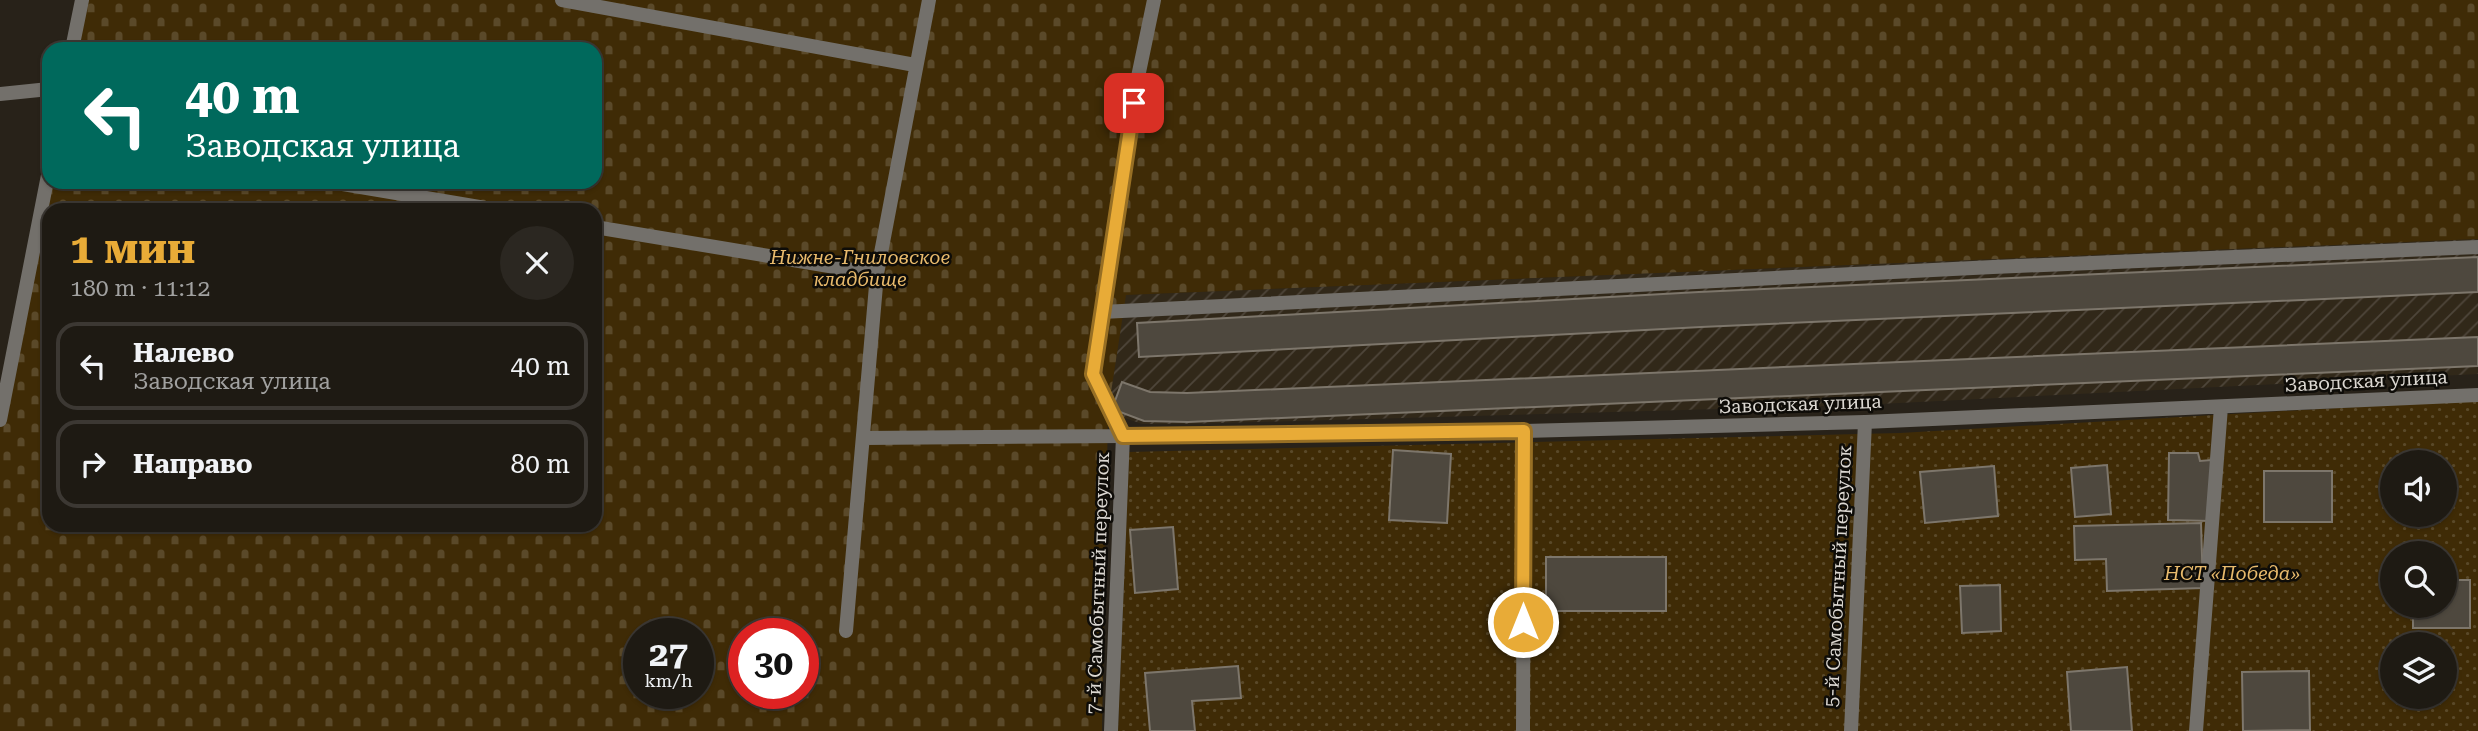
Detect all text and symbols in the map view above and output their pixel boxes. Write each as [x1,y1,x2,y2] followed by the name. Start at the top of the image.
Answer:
[185,68,300,125] text: 40 m
[70,70,161,161] icon: left
[1104,73,1164,133] pin
[1115,84,1153,122] icon: arrive
[185,127,460,165] text: Заводская улица
[70,224,195,273] text: 1 мин
[500,226,574,300] button: close
[769,246,950,291] park label: Нижне-Гниловское кладбище
[70,275,210,302] text: 180 m · 11:12
[133,338,234,368] text: Налево
[74,347,112,385] icon: left
[511,351,570,381] text: 40 m
[2284,365,2449,397] street label: Заводская улица
[133,368,331,395] text: Заводская улица
[1718,390,1883,418] street label: Заводская улица
[1820,444,1856,708] street label: 5-й Самобытный переулок
[74,445,112,483] icon: right
[133,449,253,479] text: Направо
[511,449,570,479] text: 80 m
[2380,450,2457,709] map controls
[2380,450,2457,527] button: sound
[1082,451,1114,715] street label: 7-й Самобытный переулок
[2380,541,2457,618] button: search
[2163,562,2300,585] park label: НСТ «Победа»
[1486,585,1560,659] position arrow
[728,618,819,709] speed limit sign: 30
[2380,632,2457,709] button: layers
[649,634,688,675] text: 27
[644,670,693,691] text: km/h

